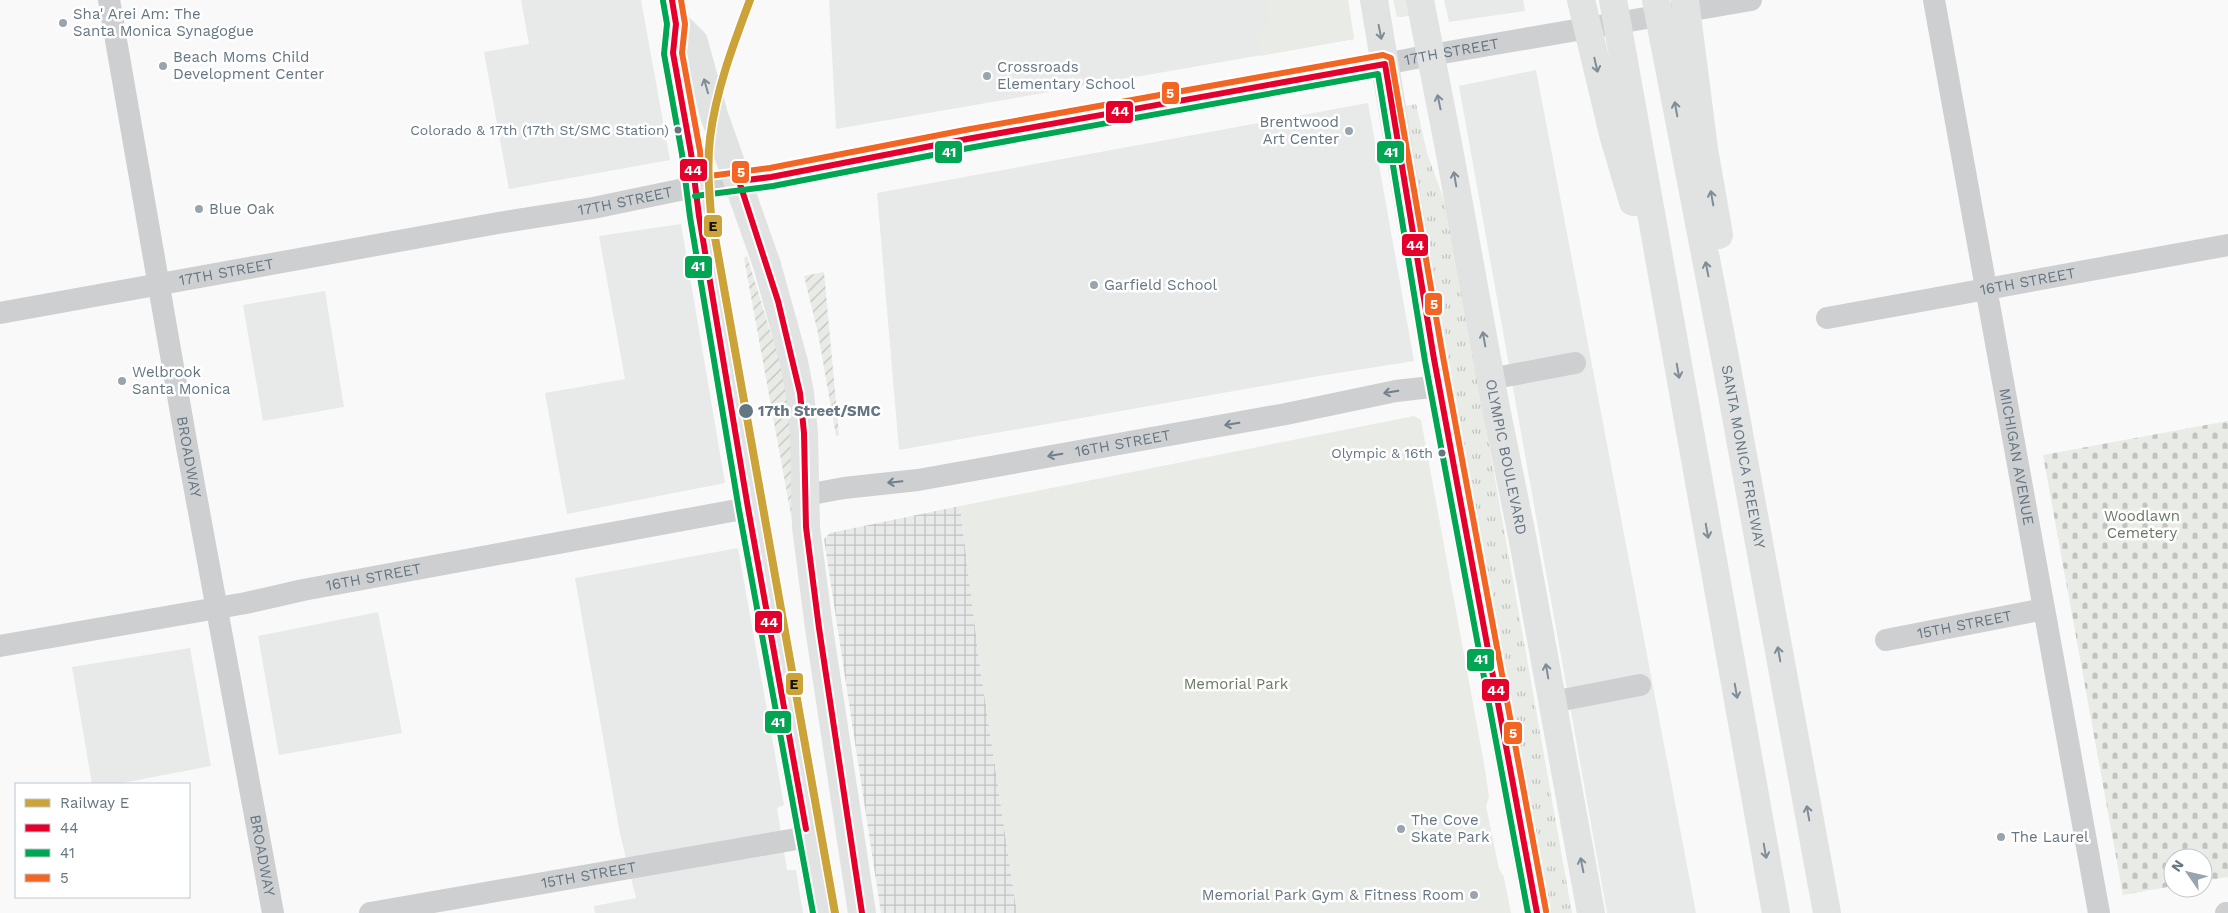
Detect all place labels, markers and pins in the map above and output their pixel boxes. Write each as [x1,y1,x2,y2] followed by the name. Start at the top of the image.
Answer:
[73,5,254,40] place label: Sha' Arei Am: The Santa Monica Synagogue
[57,17,69,29] marker: Sha' Arei Am: The Santa Monica Synagogue
[173,48,324,83] place label: Beach Moms Child Development Center
[997,58,1136,93] place label: Crossroads Elementary School
[157,60,169,72] marker: Beach Moms Child Development Center
[981,70,993,82] marker: Crossroads Elementary School
[1259,113,1339,148] place label: Brentwood Art Center
[410,122,669,138] place label: Colorado & 17th (17th St/SMC Station)
[673,125,683,135] marker: Colorado & 17th (17th St/SMC Station)
[1343,125,1355,137] marker: Brentwood Art Center
[209,200,275,218] place label: Blue Oak
[193,203,205,215] marker: Blue Oak
[1104,276,1217,294] place label: Garfield School
[1088,279,1100,291] marker: Garfield School
[132,363,231,398] place label: Welbrook Santa Monica
[116,375,128,387] marker: Welbrook Santa Monica
[737,402,755,420] marker: 17th Street/SMC
[758,402,881,420] place label: 17th Street/SMC
[1331,445,1433,461] place label: Olympic & 16th
[1437,448,1447,458] marker: Olympic & 16th
[1411,811,1490,846] place label: The Cove Skate Park
[1395,823,1407,835] marker: The Cove Skate Park
[2011,828,2089,846] place label: The Laurel
[1995,831,2007,843] marker: The Laurel
[1202,886,1464,904] place label: Memorial Park Gym & Fitness Room
[1468,889,1480,901] marker: Memorial Park Gym & Fitness Room

